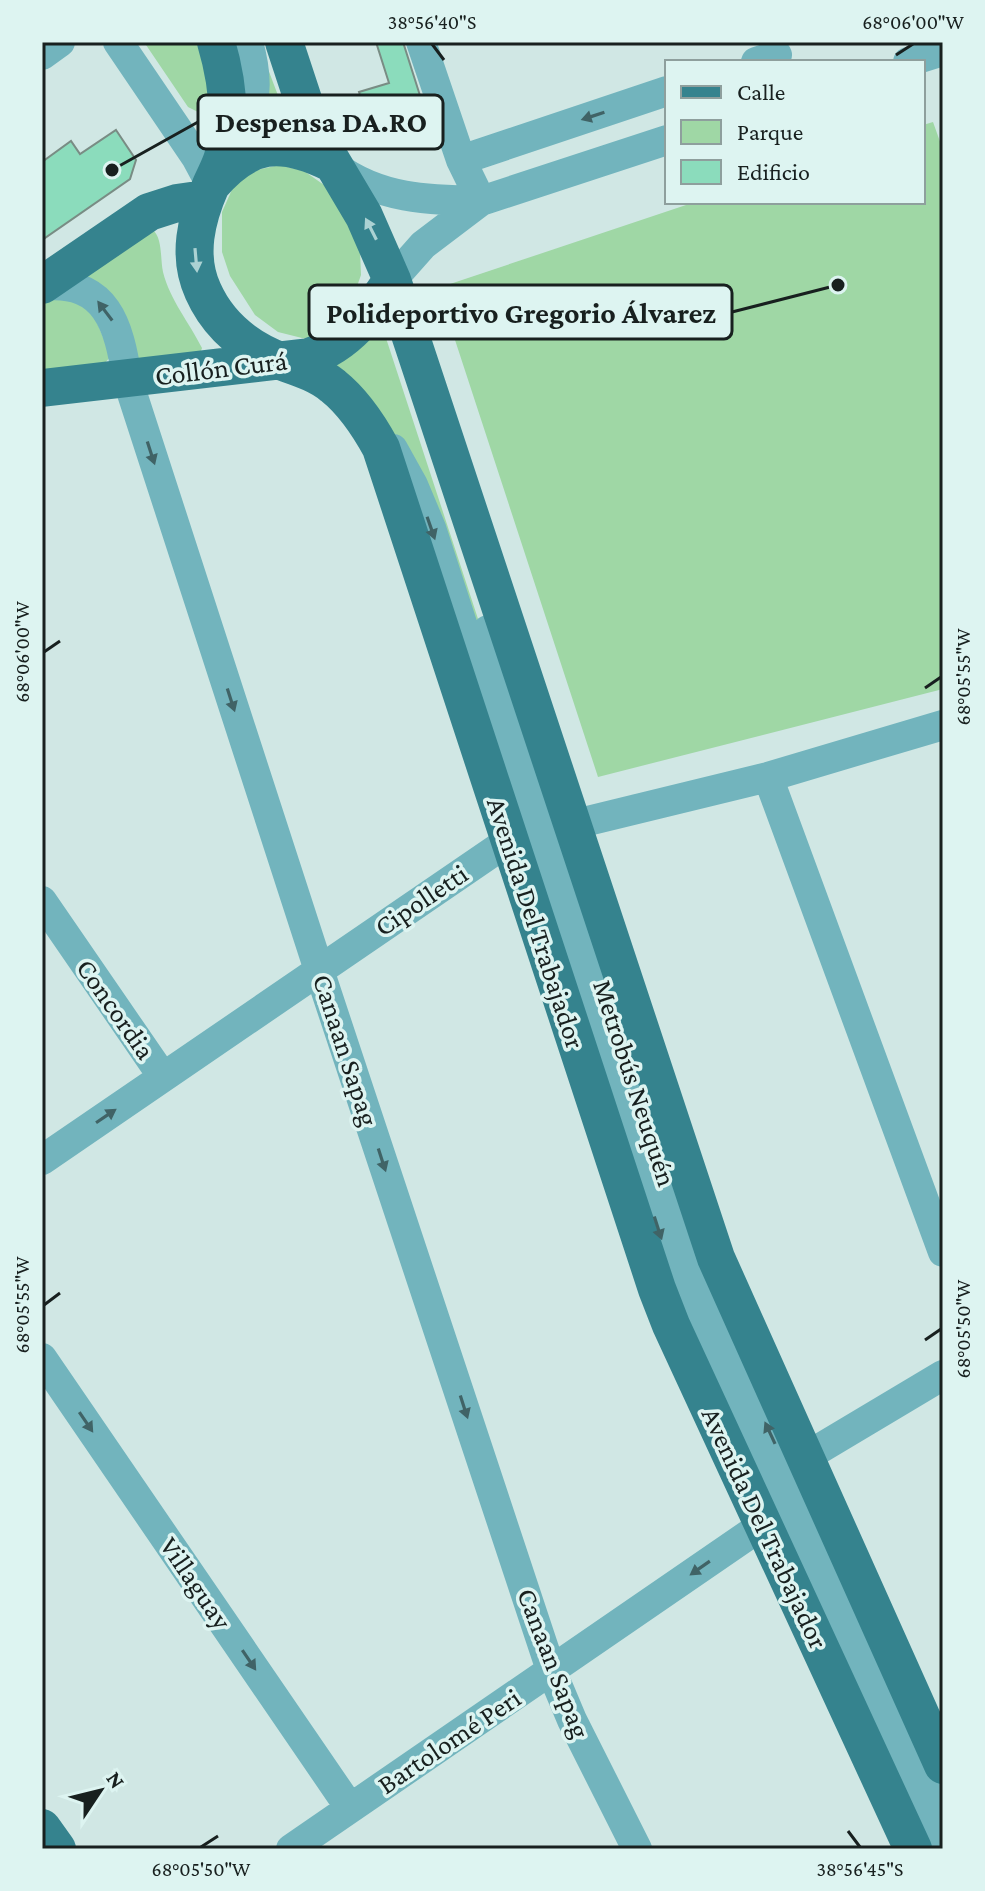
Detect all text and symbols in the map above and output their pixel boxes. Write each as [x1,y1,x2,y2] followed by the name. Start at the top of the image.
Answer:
[388,11,476,33] text: 38°56'40"S
[862,11,964,33] text: 68°06'00"W
[665,60,925,204] legend
[737,78,785,105] text: Calle
[198,95,443,149] callout: Despensa DA.RO
[215,105,427,138] text: Despensa DA.RO
[581,110,605,122] one-way arrow
[737,118,803,145] text: Parque
[737,158,810,185] text: Edificio
[364,218,378,241] one-way arrow
[190,248,203,273] one-way arrow
[309,285,732,339] callout: Polideportivo Gregorio Álvarez
[326,296,716,329] text: Polideportivo Gregorio Álvarez
[97,300,113,322] one-way arrow
[153,345,289,391] street label: Collón Curá
[145,441,157,465] one-way arrow
[425,517,437,541] one-way arrow
[11,601,33,703] text: 68°06'00"W
[952,628,974,726] text: 68°05'55"W
[226,688,238,712] one-way arrow
[481,793,591,1053] street label: Avenida Del Trabajador
[369,858,473,942] street label: Cipolletti
[70,953,162,1065] street label: Concordia
[307,970,385,1130] street label: Canaan Sapag
[587,976,683,1190] street label: Metrobús Neuquén
[96,1108,117,1123] one-way arrow
[376,1148,389,1172] one-way arrow
[652,1217,664,1241] one-way arrow
[11,1256,33,1354] text: 68°05'55"W
[952,1279,974,1378] text: 68°05'50"W
[458,1395,470,1419] one-way arrow
[696,1403,835,1654] street label: Avenida Del Trabajador
[78,1411,93,1432] one-way arrow
[763,1422,777,1445] one-way arrow
[154,1531,239,1636] street label: Villaguay
[690,1560,711,1575] one-way arrow
[511,1584,597,1743] street label: Canaan Sapag
[241,1649,256,1670] one-way arrow
[372,1682,526,1800] street label: Bartolomé Peri
[60,1751,140,1831] north arrow
[101,1767,131,1793] text: N
[152,1858,251,1880] text: 68°05'50"W
[817,1858,903,1880] text: 38°56'45"S

